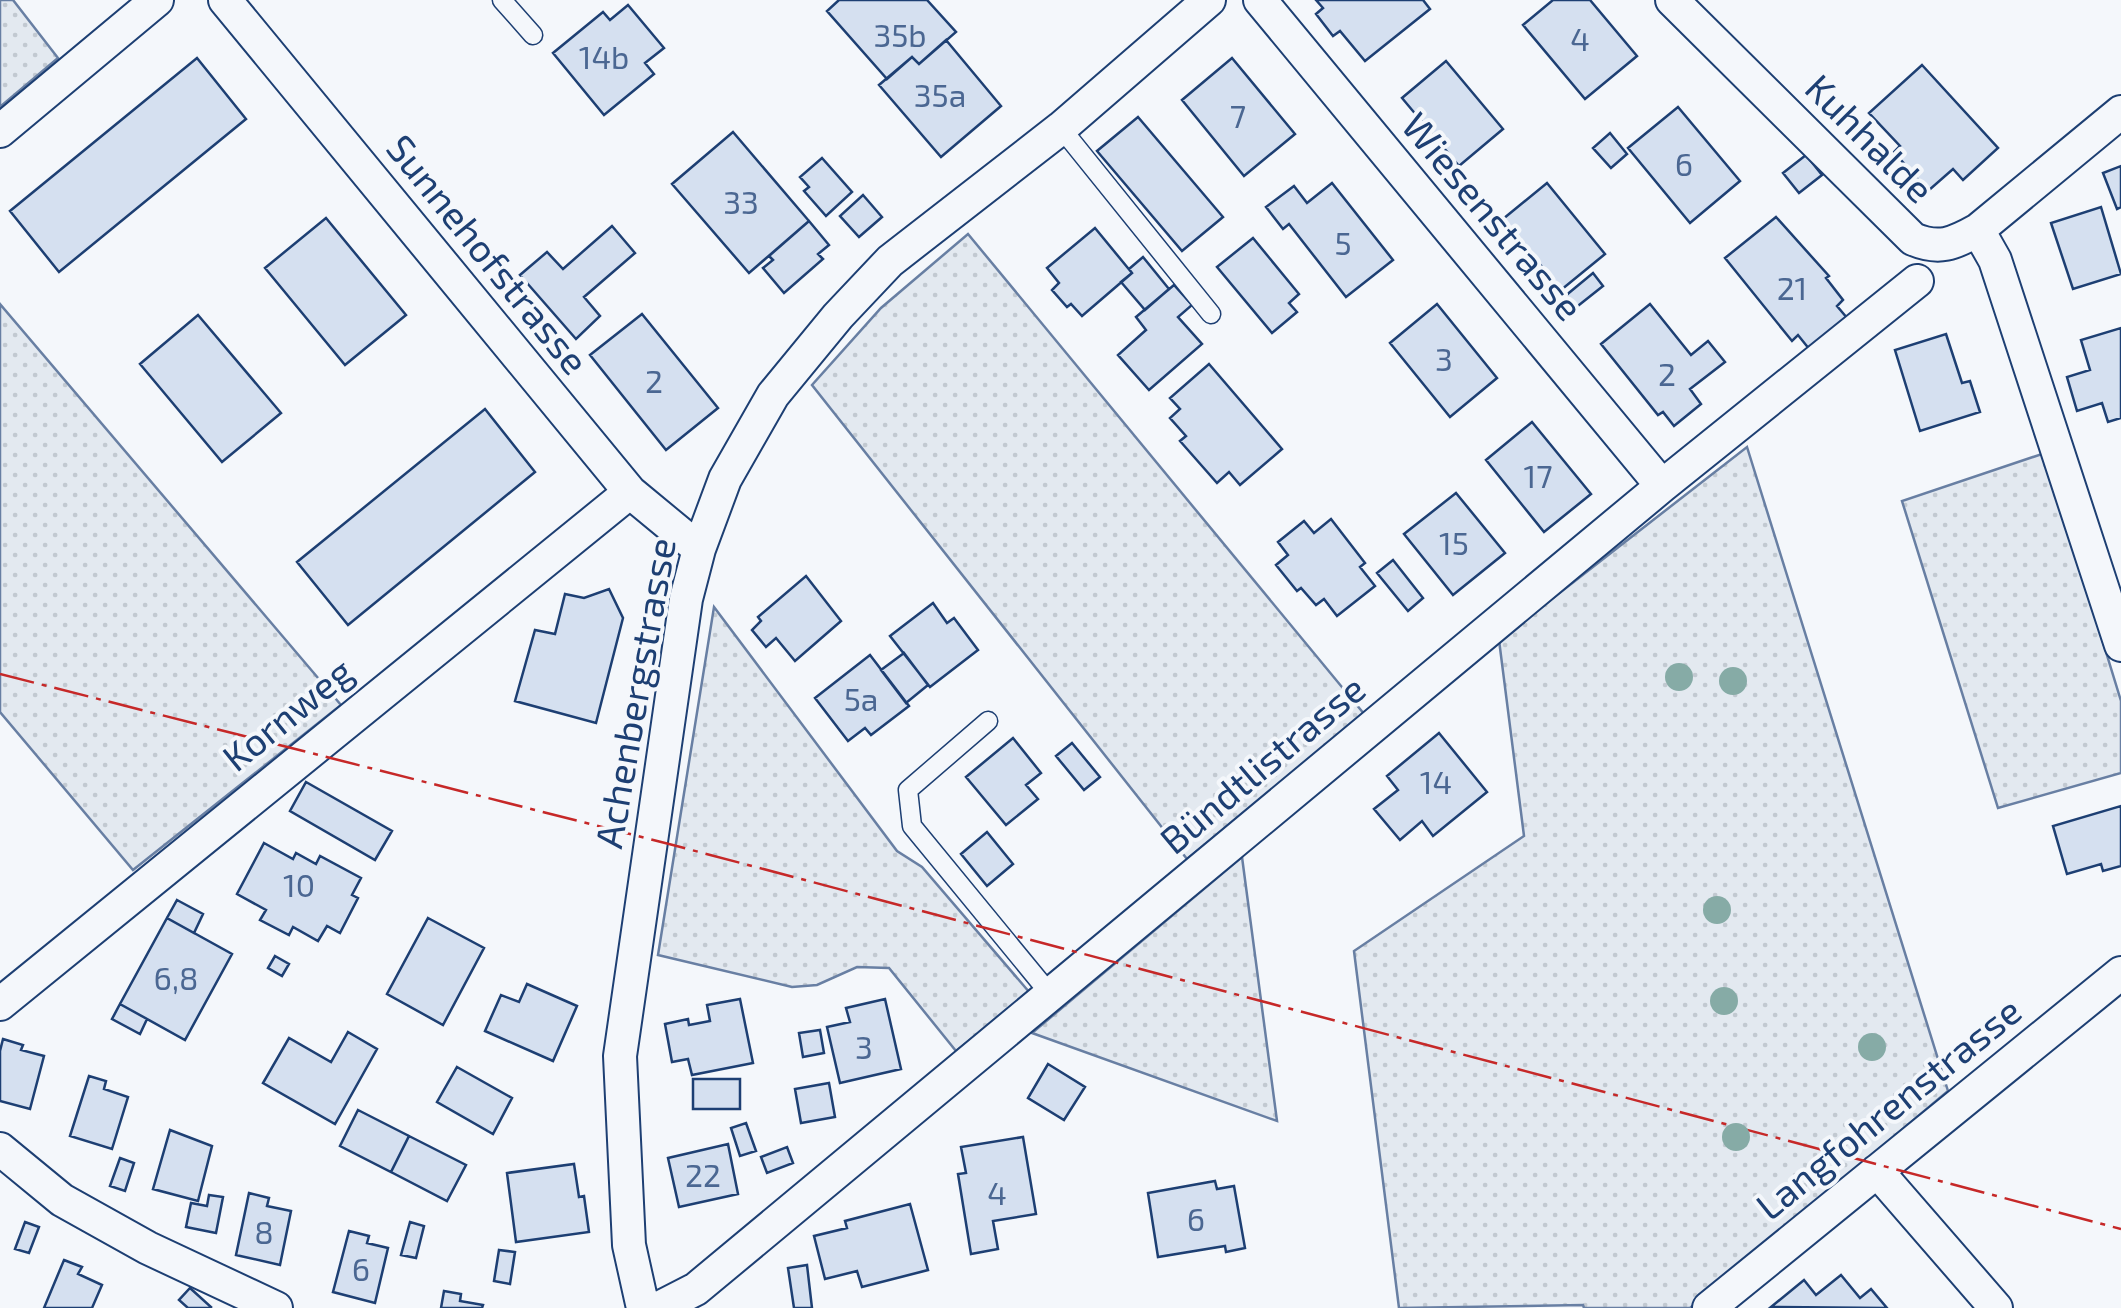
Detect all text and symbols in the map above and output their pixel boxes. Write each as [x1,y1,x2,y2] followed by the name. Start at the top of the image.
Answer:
[873,15,927,53] house number: 35b
[1570,19,1590,57] house number: 4
[579,37,629,75] house number: 14b
[1797,64,1944,211] street label: Kuhhalde
[914,75,966,113] house number: 35a
[1230,96,1246,134] house number: 7
[1393,103,1594,329] street label: Wiesenstrasse
[378,125,599,383] street label: Sunnehofstrasse
[1675,144,1693,182] house number: 6
[723,182,759,220] house number: 33
[1334,223,1352,261] house number: 5
[1777,268,1807,306] house number: 21
[1435,339,1453,377] house number: 3
[1658,354,1676,392] house number: 2
[645,361,663,399] house number: 2
[1523,456,1553,494] house number: 17
[1439,523,1469,561] house number: 15
[584,534,684,851] street label: Achenbergstrasse
[213,647,361,780] street label: Kornweg
[1150,664,1373,862] street label: Bündtlistrasse
[844,679,878,717] house number: 5a
[1420,762,1452,800] house number: 14
[283,865,315,903] house number: 10
[153,958,199,996] house number: 6,8
[1746,986,2030,1228] street label: Langfohrenstrasse
[855,1027,873,1065] house number: 3
[685,1155,721,1193] house number: 22
[987,1173,1007,1211] house number: 4
[1187,1199,1205,1237] house number: 6
[254,1212,274,1250] house number: 8
[352,1249,370,1287] house number: 6

